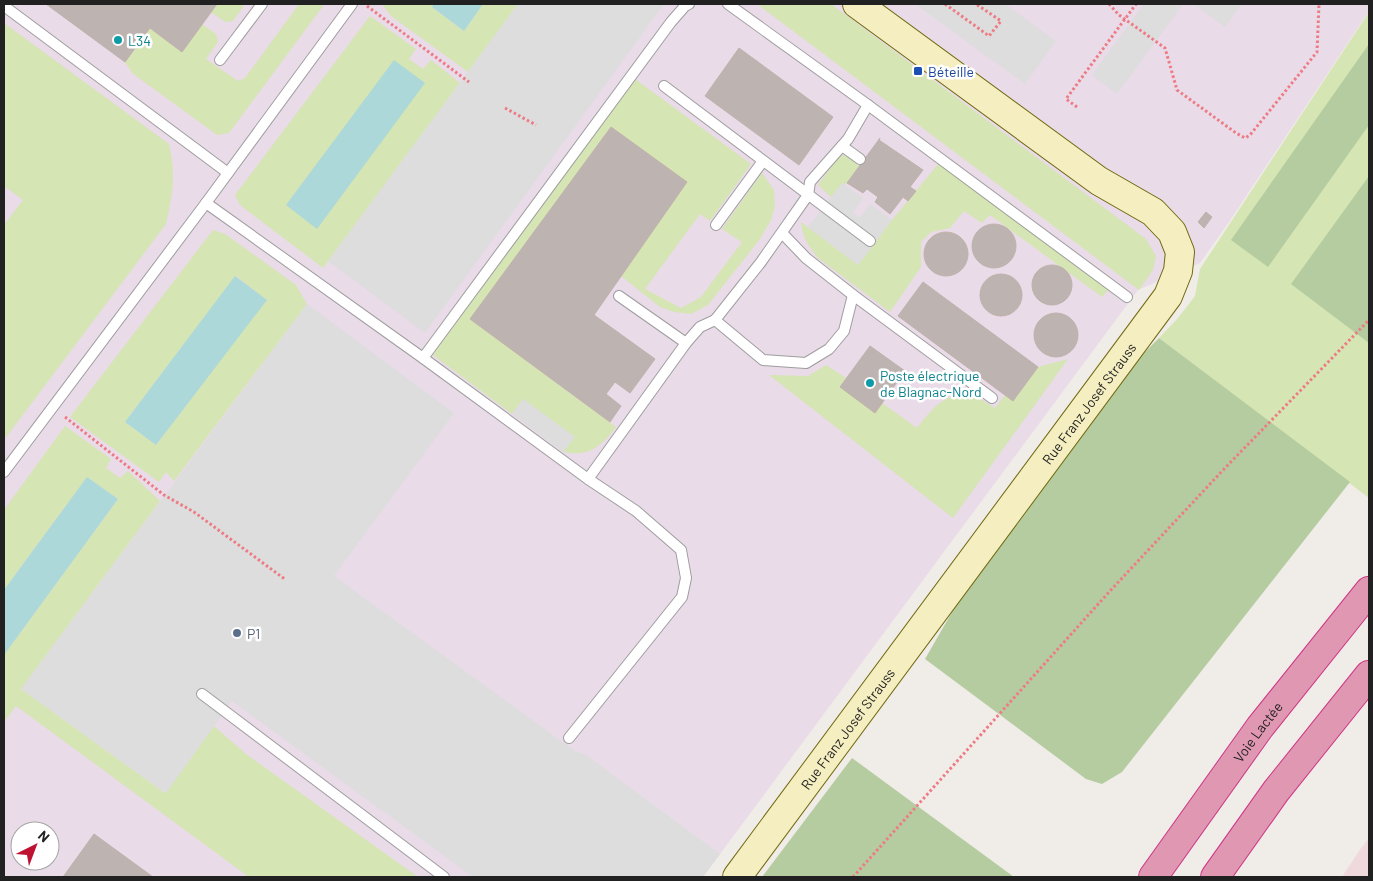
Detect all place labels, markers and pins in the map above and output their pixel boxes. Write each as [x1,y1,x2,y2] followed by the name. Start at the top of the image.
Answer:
[128,32,151,49] place label: L34
[112,34,124,46] marker: L34
[928,63,974,80] place label: Béteille
[912,65,924,77] marker: Béteille
[880,367,982,400] place label: Poste électrique de Blagnac-Nord
[864,377,876,389] marker: Poste électrique de Blagnac-Nord
[247,625,260,642] place label: P1
[231,627,243,639] marker: P1

